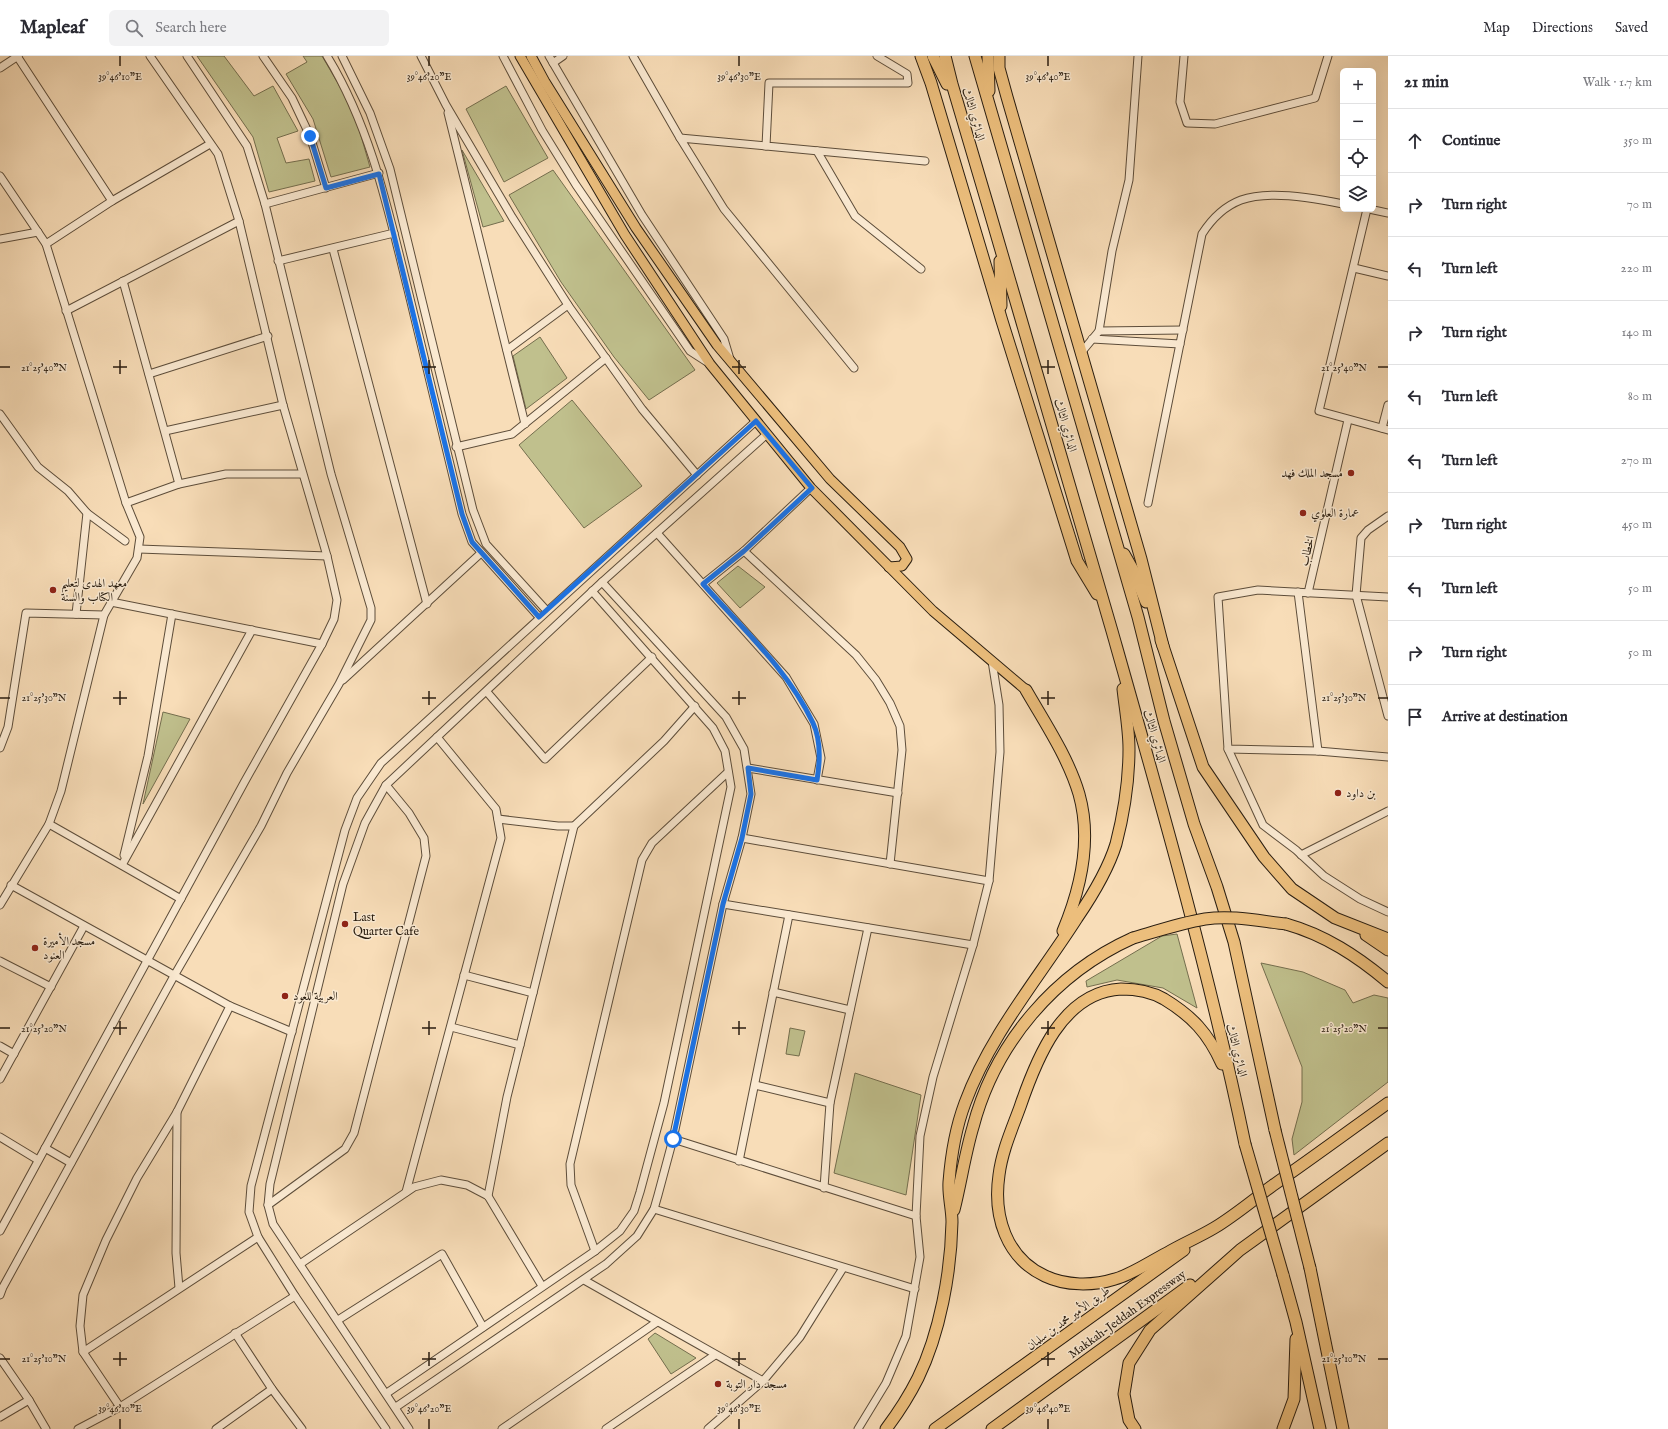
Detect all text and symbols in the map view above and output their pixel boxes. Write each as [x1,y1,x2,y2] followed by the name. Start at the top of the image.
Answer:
[109,10,389,46] search box
[20,16,85,40] text: Mapleaf
[123,17,145,39] icon: search
[155,18,227,37] text: Search here
[1483,19,1510,37] text: Map
[1532,19,1593,37] text: Directions
[1615,19,1648,37] text: Saved
[1340,68,1376,212] map controls
[1340,68,1376,104] button: +
[98,71,142,84] text: 39°46'10"E
[407,71,451,84] text: 39°46'20"E
[717,71,761,84] text: 39°46'30"E
[1026,71,1071,84] text: 39°46'40"E
[1404,72,1449,93] text: 21 min
[1583,74,1652,91] text: Walk · 1.7 km
[957,86,988,143] street label: الدائري الثالث
[1340,104,1376,140] button: −
[301,127,319,145] route end
[1404,130,1426,152] icon: ahead
[1442,131,1500,150] text: Continue
[1623,132,1652,149] text: 350 m
[1340,140,1376,176] button: locate
[1340,176,1376,212] button: layers
[1404,194,1426,216] icon: right
[1442,195,1507,214] text: Turn right
[1627,196,1652,213] text: 70 m
[1404,258,1426,280] icon: left
[1442,259,1498,278] text: Turn left
[1621,260,1652,277] text: 220 m
[1404,322,1426,344] icon: right
[1442,323,1507,342] text: Turn right
[1622,324,1652,341] text: 140 m
[21,362,67,375] text: 21°25'40"N
[1321,362,1367,375] text: 21°25'40"N
[1404,386,1426,408] icon: left
[1442,387,1498,406] text: Turn left
[1628,388,1652,405] text: 80 m
[1049,397,1080,454] street label: الدائري الثالث
[1404,450,1426,472] icon: left
[1442,451,1498,470] text: Turn left
[1621,452,1652,469] text: 270 m
[1281,466,1343,481] place label: مسجد الملك فهد
[1346,468,1356,478] marker: مسجد الملك فهد
[1311,506,1359,523] place label: عمارة العلوي
[1298,508,1308,518] marker: عمارة العلوي
[1404,514,1426,536] icon: right
[1442,515,1507,534] text: Turn right
[1622,516,1652,533] text: 450 m
[1297,534,1318,568] street label: الخطاب
[61,576,127,605] place label: معهد الهدى لتعليم الكتاب والسنة
[1404,578,1426,600] icon: left
[1442,579,1498,598] text: Turn left
[1628,580,1652,597] text: 50 m
[48,585,58,595] marker: معهد الهدى لتعليم الكتاب والسنة
[1404,642,1426,664] icon: right
[1442,643,1507,662] text: Turn right
[1628,644,1652,661] text: 50 m
[22,692,67,705] text: 21°25'30"N
[1322,692,1367,705] text: 21°25'30"N
[1404,706,1426,728] icon: arrive
[1442,707,1568,726] text: Arrive at destination
[1138,708,1169,765] street label: الدائري الثالث
[1346,786,1377,801] place label: بن داود
[1333,788,1343,798] marker: بن داود
[353,910,419,939] place label: Last Quarter Cafe
[340,919,350,929] marker: Last Quarter Cafe
[43,932,95,963] place label: مسجد الأميرة العنود
[30,943,40,953] marker: مسجد الأميرة العنود
[293,989,338,1004] place label: العربية للعود
[280,991,290,1001] marker: العربية للعود
[1221,1022,1251,1079] street label: الدائري الثالث
[21,1023,67,1036] text: 21°25'20"N
[1321,1023,1367,1036] text: 21°25'20"N
[664,1130,682,1148] route start
[1066,1267,1190,1363] street label: Makkah-Jeddah Expressway
[1022,1281,1113,1354] street label: طريق الأمير محمد بن سلمان
[22,1353,67,1366] text: 21°25'10"N
[1322,1353,1367,1366] text: 21°25'10"N
[726,1377,787,1392] place label: مسجد دار التوبة
[713,1379,723,1389] marker: مسجد دار التوبة
[98,1403,142,1416] text: 39°46'10"E
[407,1403,451,1416] text: 39°46'20"E
[717,1403,761,1416] text: 39°46'30"E
[1026,1403,1071,1416] text: 39°46'40"E

